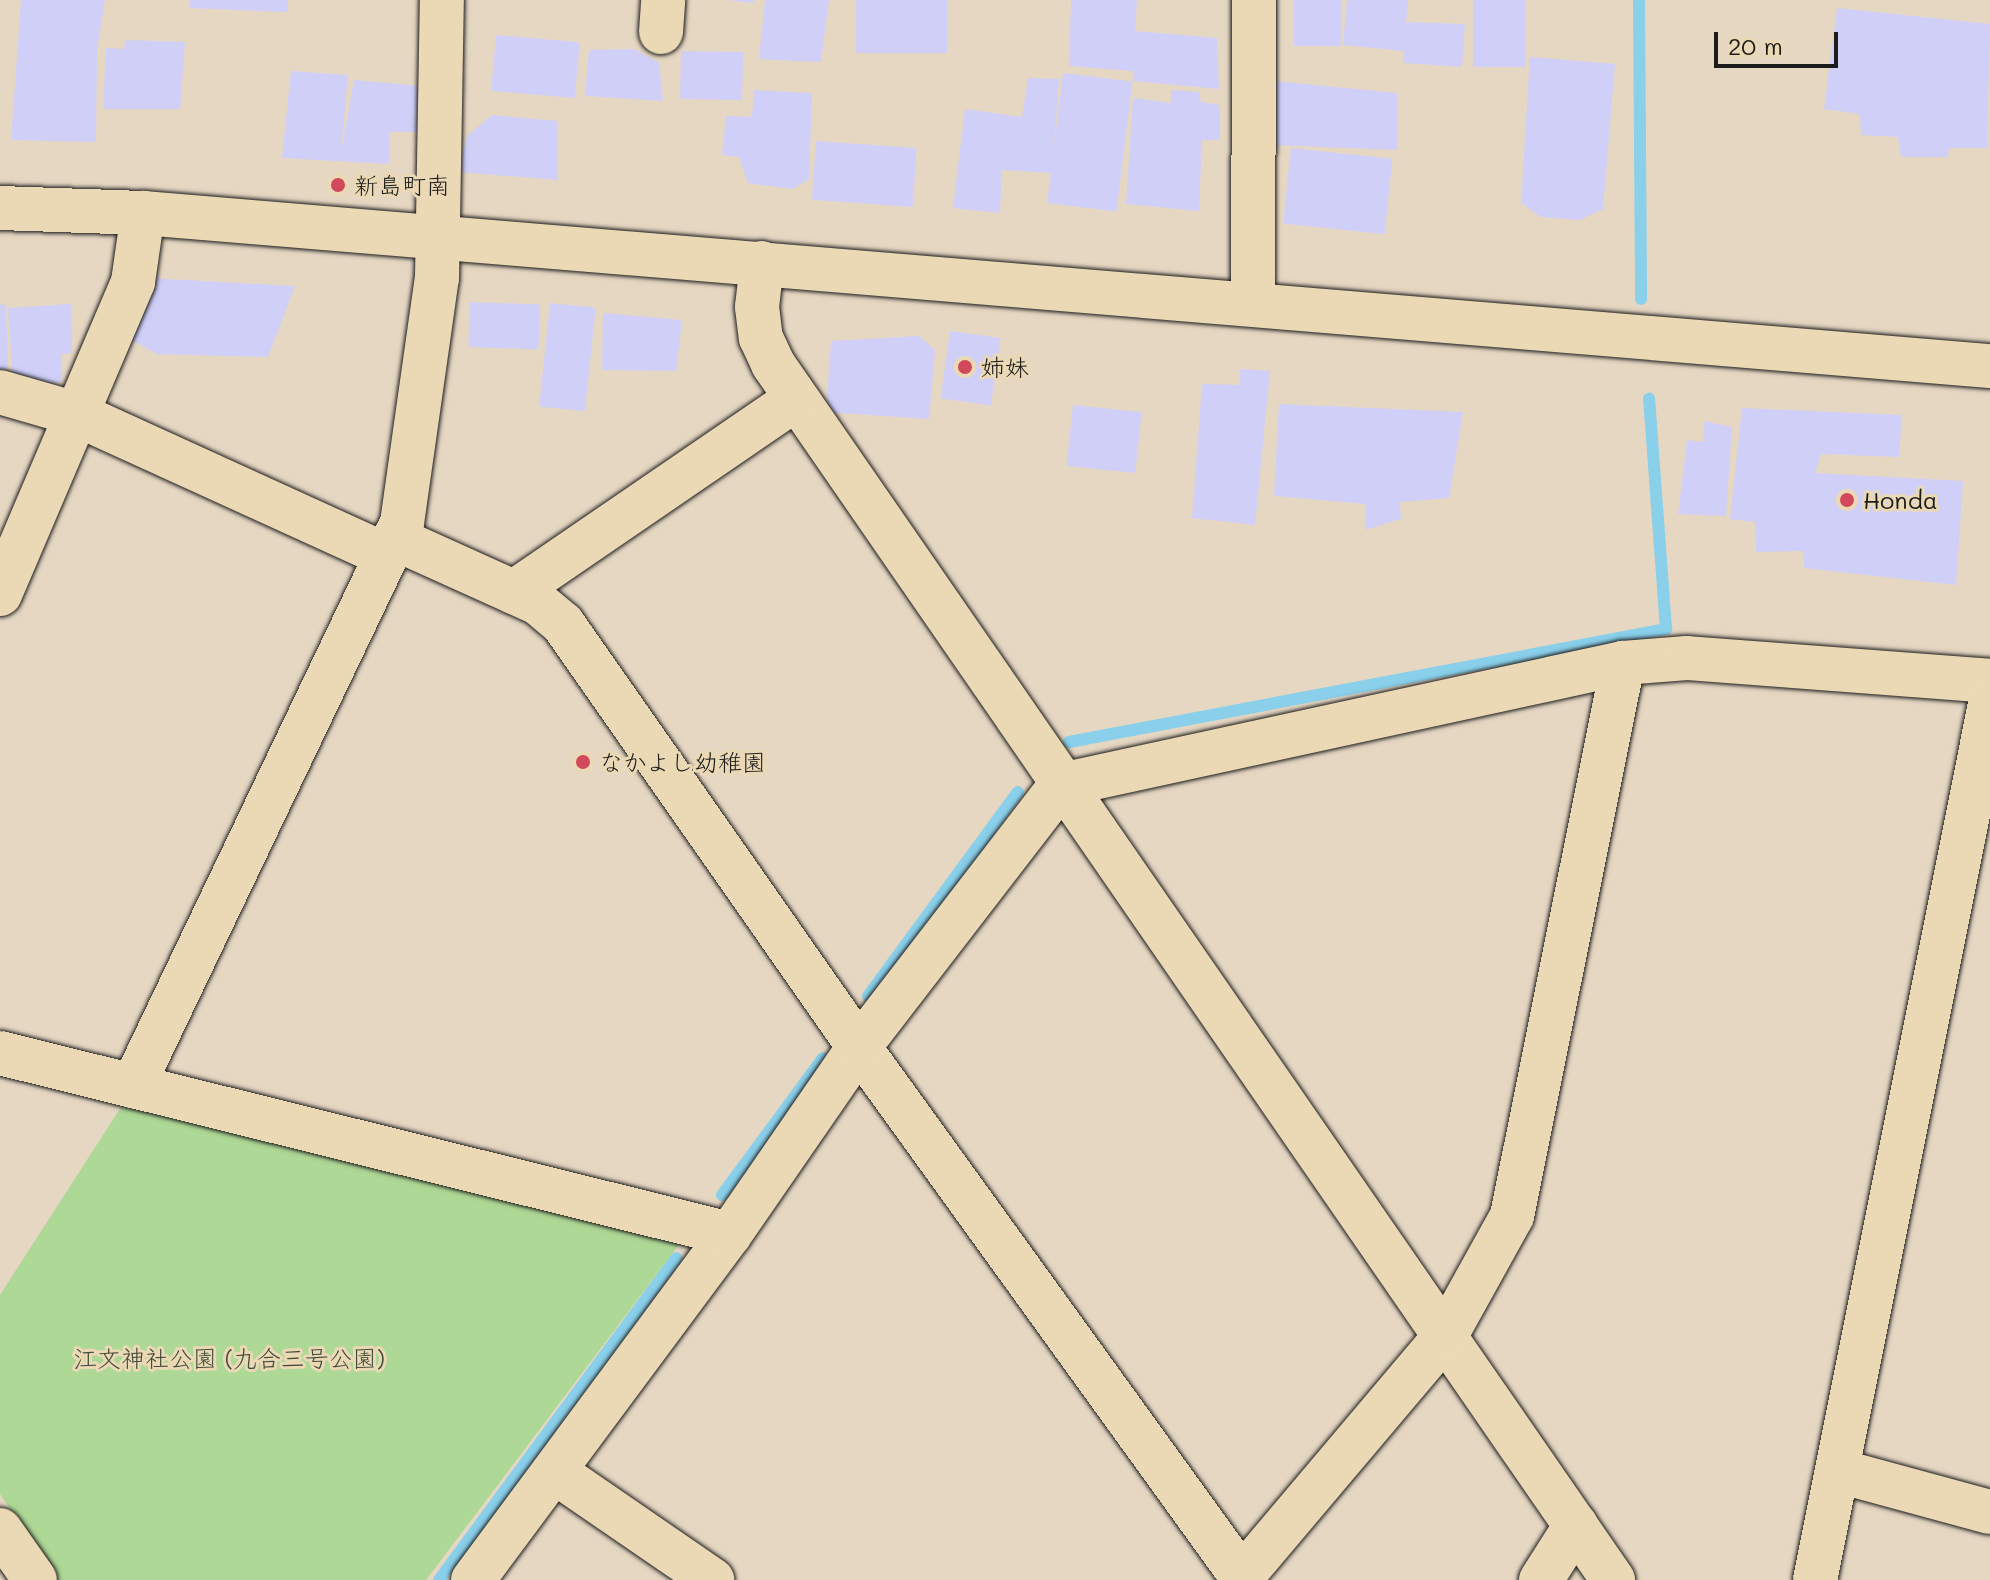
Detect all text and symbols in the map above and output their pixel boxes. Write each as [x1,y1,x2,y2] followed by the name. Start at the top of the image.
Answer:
[1718,16,1842,66] scale bar
[1728,30,1783,61] text: 20 m
[354,171,450,199] place label: 新島町南
[329,176,347,194] marker: 新島町南
[981,353,1029,381] place label: 姉妹
[956,358,974,376] marker: 姉妹
[1863,486,1938,514] place label: Honda
[1838,491,1856,509] marker: Honda
[599,748,767,776] place label: なかよし幼稚園
[574,753,592,771] marker: なかよし幼稚園
[73,1344,385,1372] park label: 江文神社公園 (九合三号公園)

